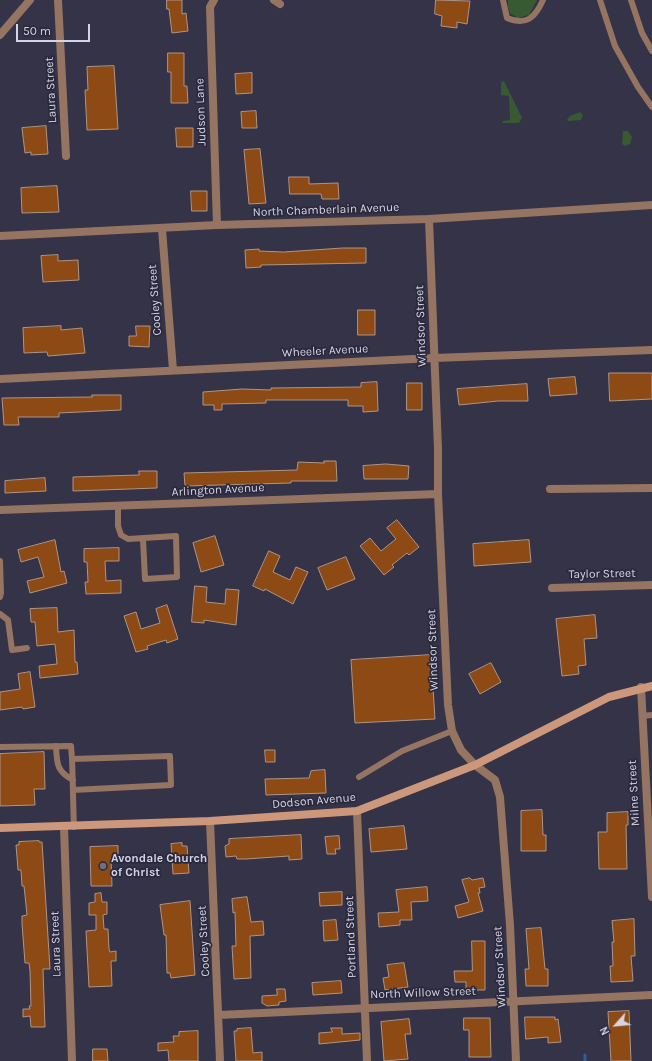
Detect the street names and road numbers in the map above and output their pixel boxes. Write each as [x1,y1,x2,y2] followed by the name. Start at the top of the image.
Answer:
[42,57,60,123] street label: Laura Street
[193,78,209,146] street label: Judson Lane
[252,200,400,220] street label: North Chamberlain Avenue
[145,264,165,336] street label: Cooley Street
[412,285,430,367] street label: Windsor Street
[281,342,369,360] street label: Wheeler Avenue
[171,480,265,500] street label: Arlington Avenue
[568,566,636,582] street label: Taylor Street
[424,609,442,691] street label: Windsor Street
[625,760,643,826] street label: Milne Street
[272,790,356,812] street label: Dodson Avenue
[342,896,360,978] street label: Portland Street
[195,905,213,977] street label: Cooley Street
[48,911,64,977] street label: Laura Street
[491,926,509,1008] street label: Windsor Street
[370,984,476,1002] street label: North Willow Street

